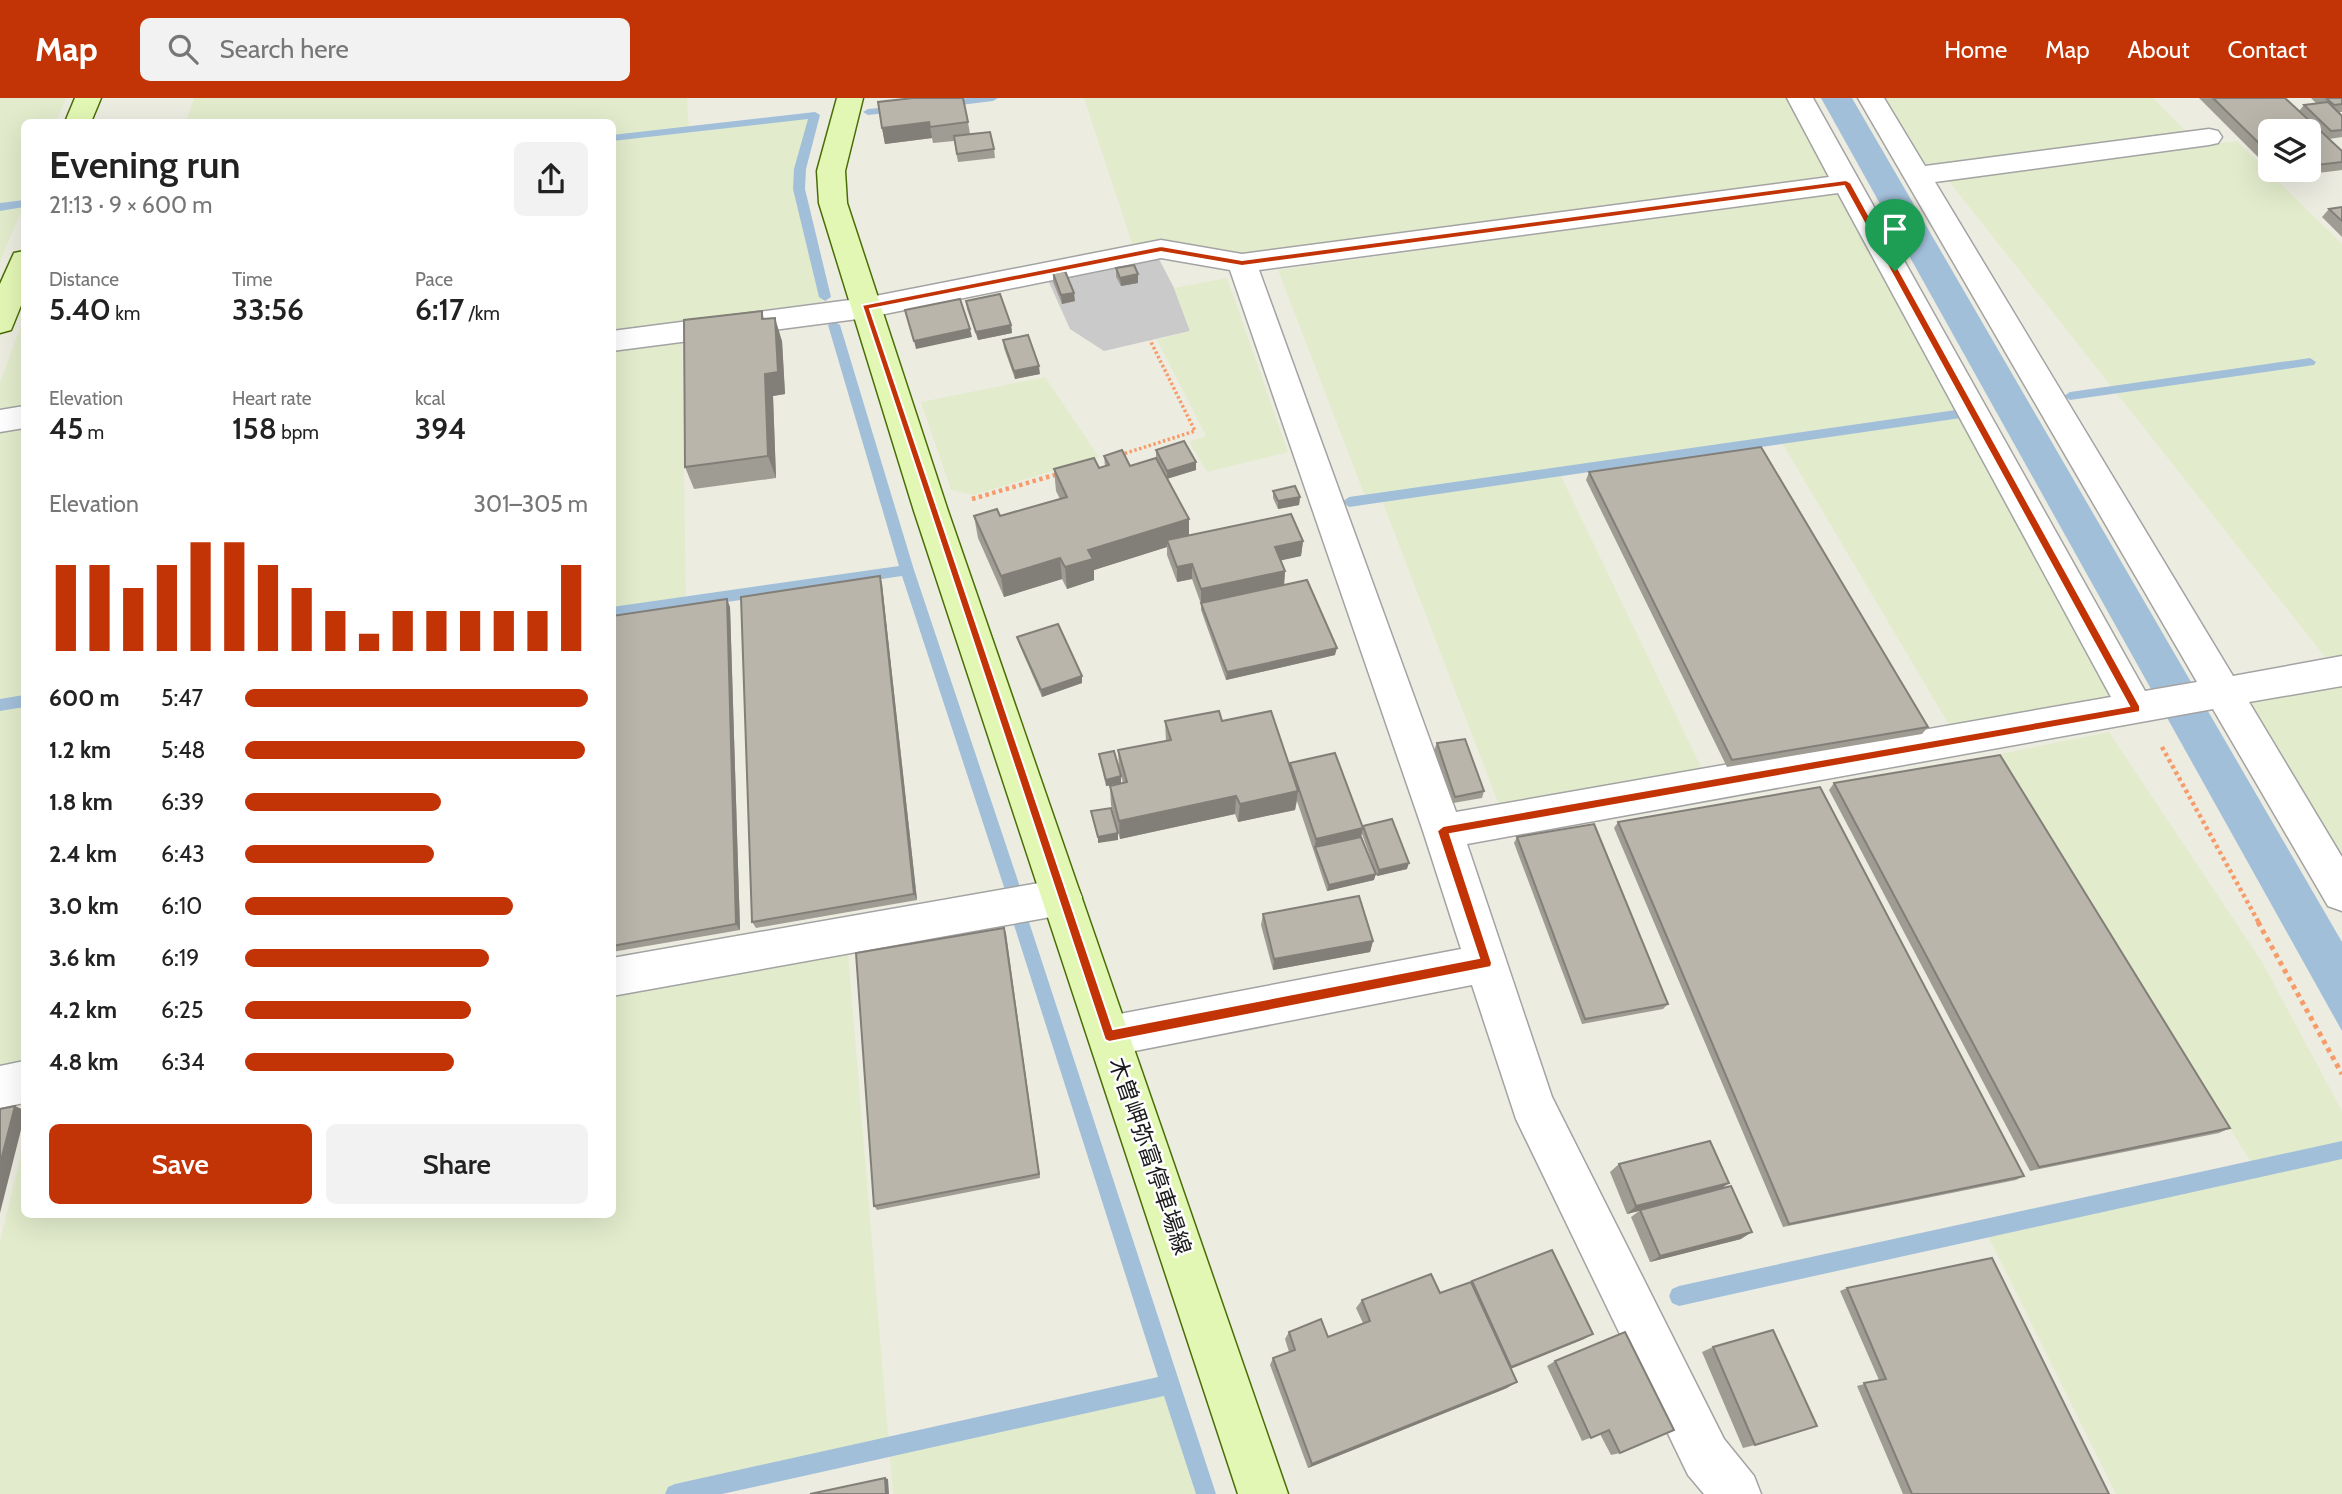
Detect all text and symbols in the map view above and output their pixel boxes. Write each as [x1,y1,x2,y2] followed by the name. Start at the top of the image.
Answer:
[140,18,630,81] search box
[35,29,98,69] text: Map
[164,30,202,68] icon: search
[220,33,349,65] text: Search here
[1944,35,2007,64] text: Home
[2045,35,2090,64] text: Map
[2128,35,2190,64] text: About
[2228,35,2307,64] text: Contact
[2258,119,2321,182] map controls
[2258,119,2321,182] button: layers
[49,141,241,188] text: Evening run
[514,142,588,216] button: share
[49,191,212,219] text: 21:13 · 9 × 600 m
[1865,199,1925,271] pin
[1876,210,1914,248] icon: arrive
[49,268,119,291] text: Distance
[232,268,272,291] text: Time
[415,268,453,291] text: Pace
[49,291,111,328] text: 5.40
[232,291,304,328] text: 33:56
[415,291,464,328] text: 6:17
[111,302,140,325] text: km
[464,302,500,325] text: /km
[49,387,123,410] text: Elevation
[232,387,312,410] text: Heart rate
[415,387,445,410] text: kcal
[49,410,83,447] text: 45
[232,410,277,447] text: 158
[415,410,466,447] text: 394
[83,421,104,444] text: m
[277,421,319,444] text: bpm
[49,490,139,518] text: Elevation
[474,490,588,518] text: 301–305 m
[49,684,120,712] text: 600 m
[161,684,203,712] text: 5:47
[49,736,111,764] text: 1.2 km
[161,736,205,764] text: 5:48
[49,788,113,816] text: 1.8 km
[161,788,204,816] text: 6:39
[49,840,117,868] text: 2.4 km
[161,840,205,868] text: 6:43
[49,892,119,920] text: 3.0 km
[161,892,202,920] text: 6:10
[49,944,116,972] text: 3.6 km
[161,944,199,972] text: 6:19
[49,996,117,1024] text: 4.2 km
[161,996,203,1024] text: 6:25
[49,1048,119,1076] text: 4.8 km
[161,1048,205,1076] text: 6:34
[1103,1054,1197,1258] street label: 木曽岬弥富停車場線
[49,1124,312,1204] button: Save
[326,1124,588,1204] button: Share

